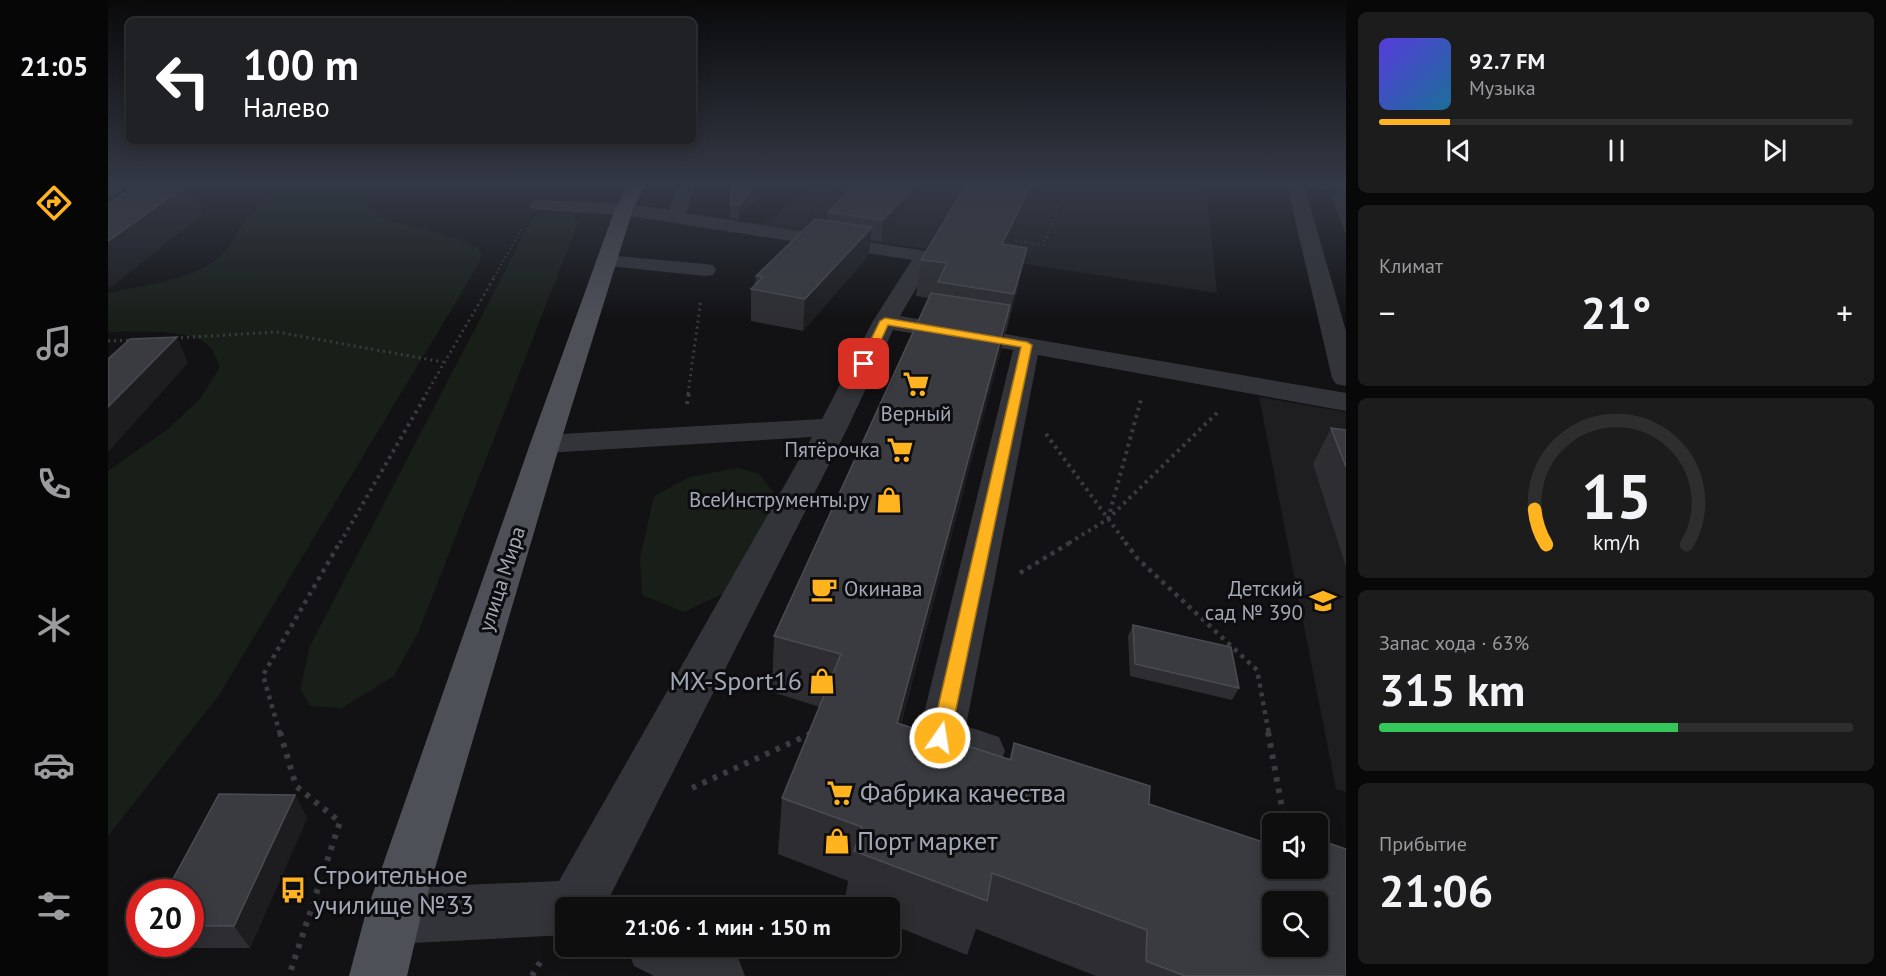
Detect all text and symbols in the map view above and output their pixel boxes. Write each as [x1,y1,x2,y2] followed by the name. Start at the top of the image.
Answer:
[243,37,359,92] text: 100 m
[144,42,222,120] icon: left
[1469,47,1545,75] text: 92.7 FM
[20,49,88,83] text: 21:05
[1469,75,1536,101] text: Музыка
[243,90,330,124] text: Налево
[1442,134,1475,167] icon: previous
[1600,134,1633,167] icon: pause
[1758,134,1791,167] icon: next
[33,182,75,224] icon: directions
[1379,253,1443,279] text: Климат
[1581,283,1651,341] text: 21°
[1379,291,1396,334] text: −
[1836,291,1853,334] text: +
[33,322,75,364] icon: music
[838,338,889,389] pin
[847,347,880,380] icon: arrive
[901,369,931,399] supermarket icon: Верный
[881,400,951,427] place label: Верный
[885,435,915,465] supermarket icon: Пятёрочка
[784,436,880,463] place label: Пятёрочка
[1581,455,1651,536] text: 15
[33,463,75,505] icon: phone
[874,485,904,515] shop icon: ВсеИнструменты.ру
[689,486,869,513] place label: ВсеИнструменты.ру
[472,523,531,635] street label: улица Мира
[1592,528,1639,556] text: km/h
[809,574,839,604] cafe icon: Окинава
[844,575,923,602] place label: Окинава
[1205,575,1303,626] place label: Детский сад № 390
[1308,586,1338,616] school or university icon: Детский сад № 390
[33,604,75,646] icon: climate
[1379,630,1529,656] text: Запас хода · 63%
[1379,660,1525,718] text: 315 km
[670,664,802,697] place label: MX-Sport16
[807,666,837,696] shop icon: MX-Sport16
[908,706,972,770] position arrow
[33,744,75,786] icon: car
[860,776,1066,809] place label: Фабрика качества
[825,778,855,808] supermarket icon: Фабрика качества
[1262,813,1328,957] map controls
[1262,813,1328,879] button: sound
[857,824,998,857] place label: Порт маркет
[822,826,852,856] shop icon: Порт маркет
[1379,831,1467,857] text: Прибытие
[313,858,474,921] place label: Строительное училище №33
[1379,861,1493,919] text: 21:06
[278,875,308,905] bus stop icon: Строительное училище №33
[126,879,204,957] speed limit sign: 20
[33,885,75,927] icon: filters
[1262,891,1328,957] button: search
[624,913,831,941] text: 21:06 · 1 мин · 150 m

